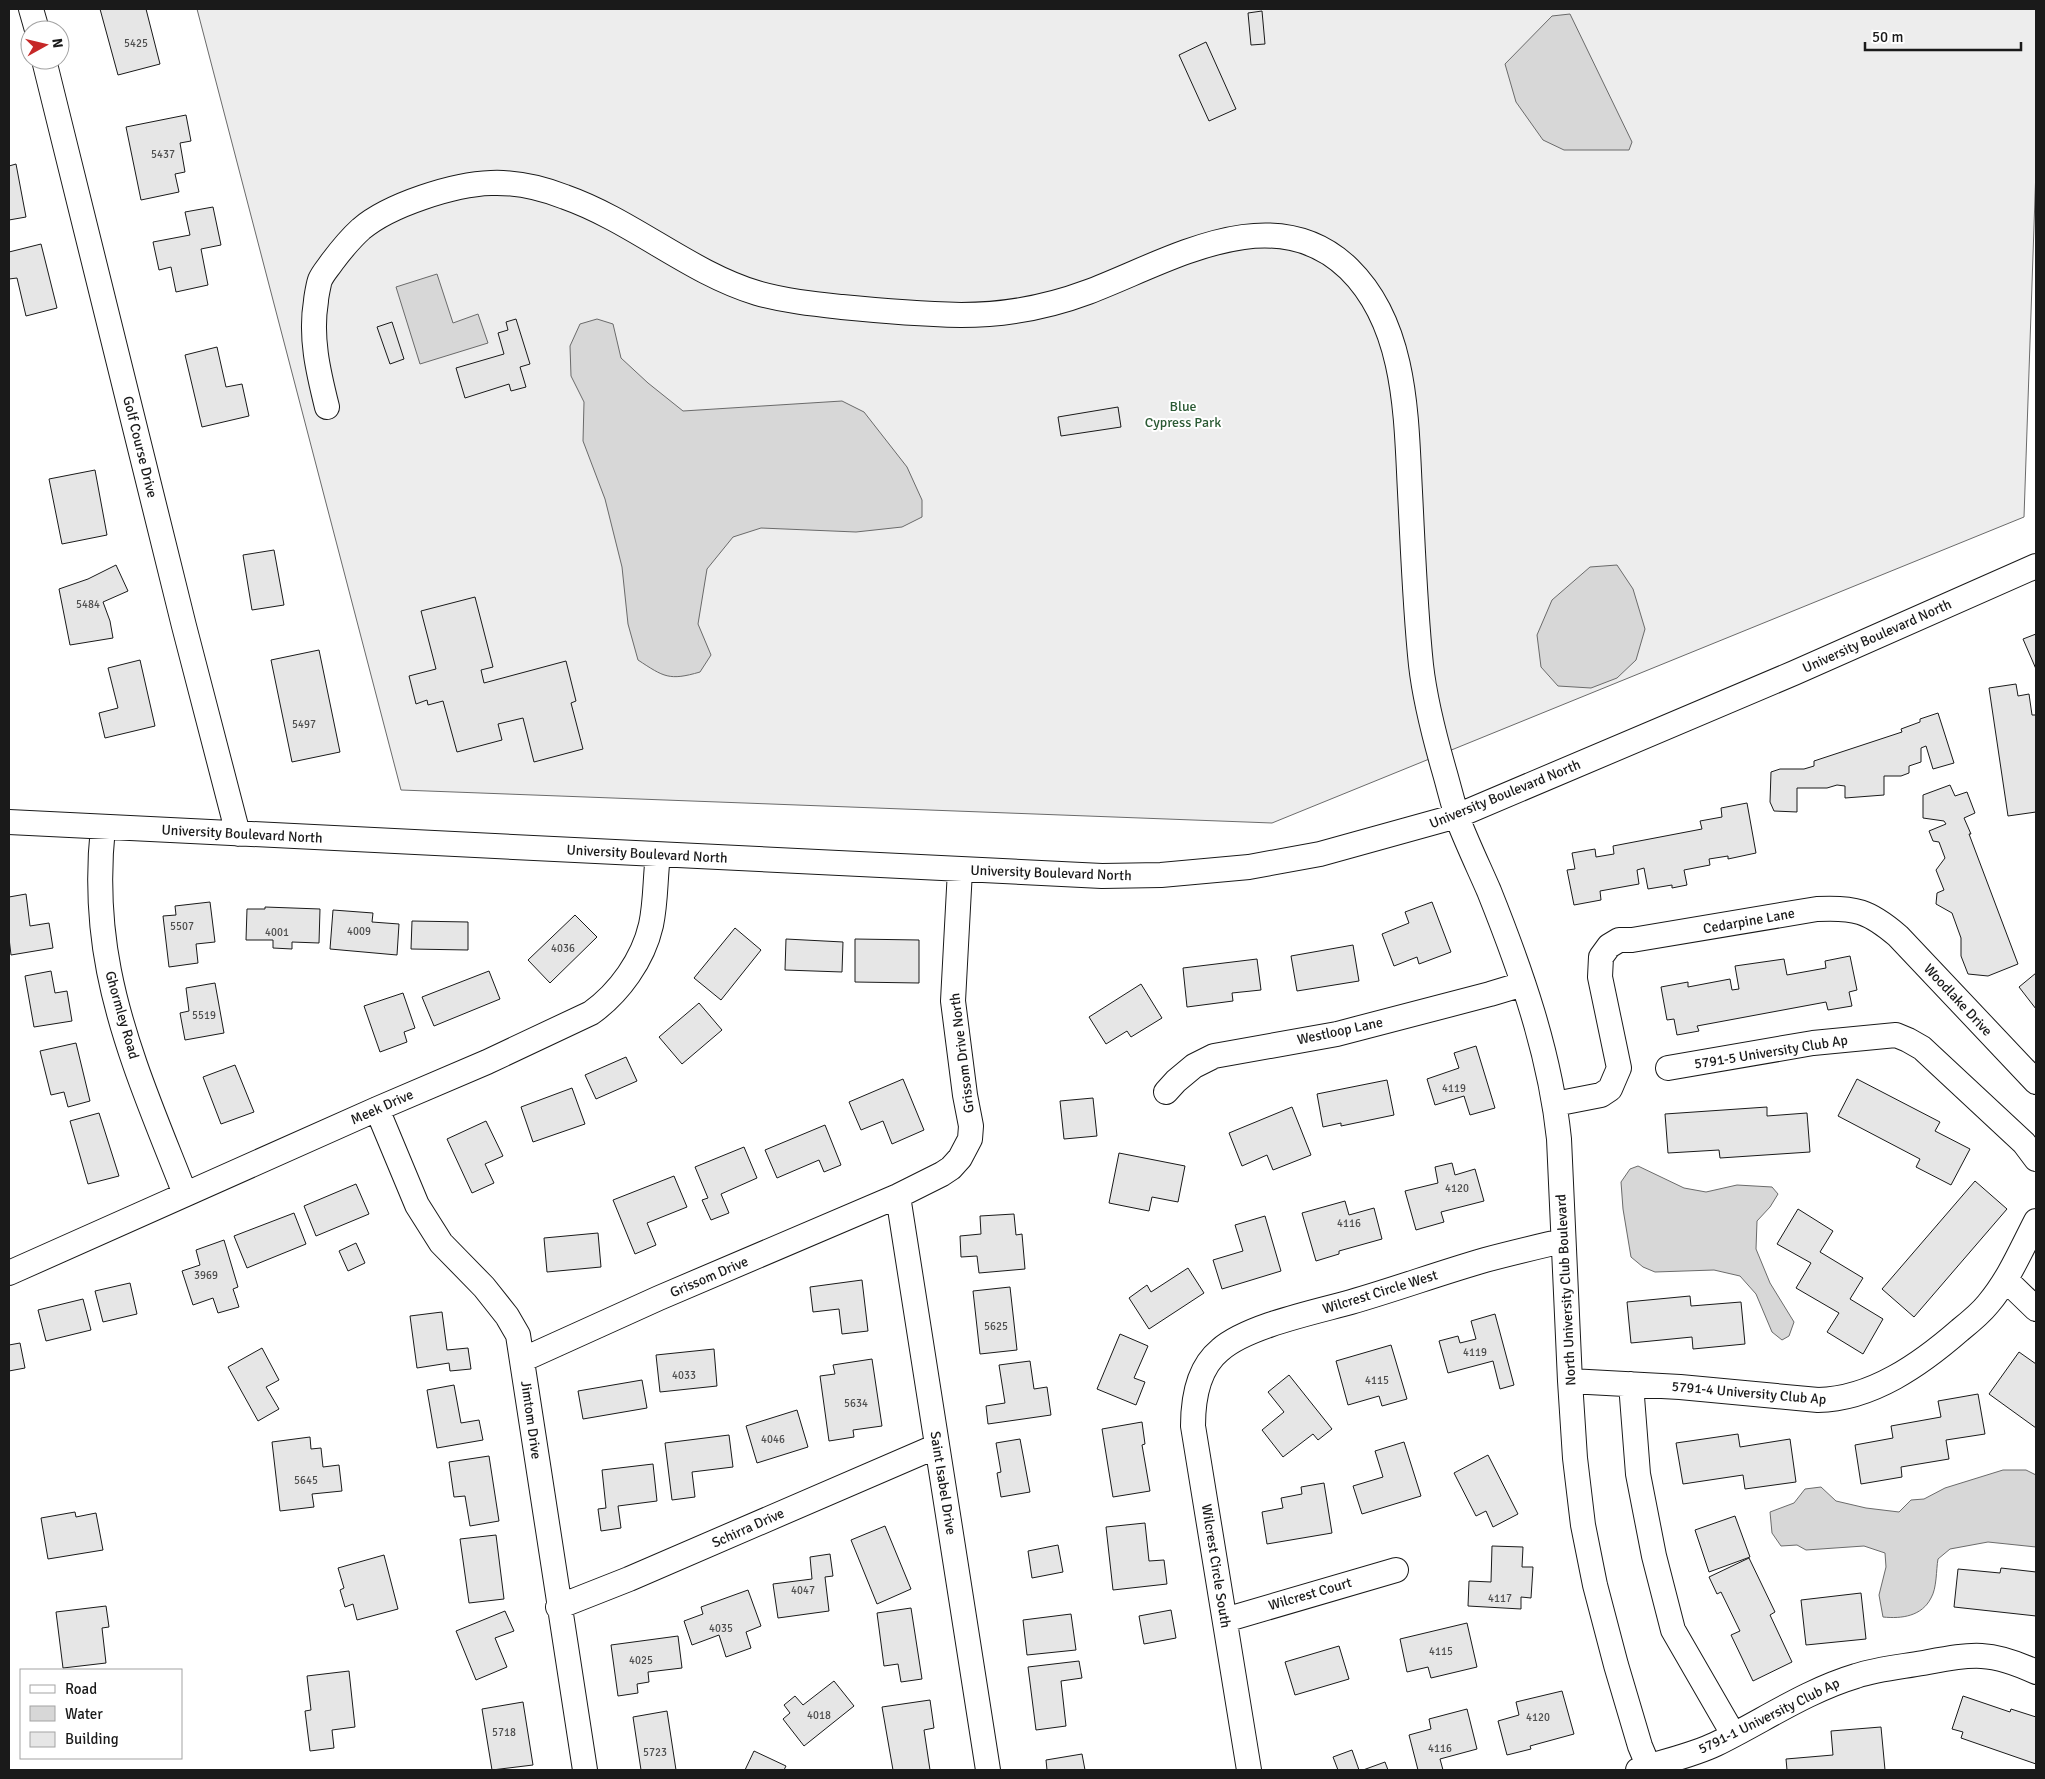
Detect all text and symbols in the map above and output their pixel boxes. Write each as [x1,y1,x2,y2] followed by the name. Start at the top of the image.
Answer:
[20,20,70,70] north arrow
[1865,20,2021,52] scale bar
[1872,28,1903,46] text: 50 m
[48,37,66,49] text: N
[124,37,148,50] house number: 5425
[151,148,175,161] house number: 5437
[119,394,161,500] street label: Golf Course Drive
[1145,398,1221,431] park label: Blue Cypress Park
[1800,595,1954,677] street label: University Boulevard North
[76,598,100,611] house number: 5484
[292,718,316,731] house number: 5497
[1427,756,1583,832] street label: University Boulevard North
[161,821,323,847] street label: University Boulevard North
[566,841,728,867] street label: University Boulevard North
[970,862,1132,884] street label: University Boulevard North
[1702,905,1796,937] street label: Cedarpine Lane
[170,920,194,933] house number: 5507
[347,925,371,938] house number: 4009
[265,926,289,939] house number: 4001
[551,942,575,955] house number: 4036
[1920,960,1996,1040] street label: Woodlake Drive
[101,969,143,1061] street label: Ghormley Road
[946,992,978,1114] street label: Grissom Drive North
[192,1009,216,1022] house number: 5519
[1296,1014,1384,1048] street label: Westloop Lane
[1693,1031,1849,1073] street label: 5791-5 University Club Ap
[1442,1082,1466,1095] house number: 4119
[348,1086,416,1128] street label: Meek Drive
[1445,1182,1469,1195] house number: 4120
[1552,1194,1580,1386] street label: North University Club Boulevard
[1337,1217,1361,1230] house number: 4116
[667,1253,751,1301] street label: Grissom Drive
[1320,1266,1440,1318] street label: Wilcrest Circle West
[194,1269,218,1282] house number: 3969
[984,1320,1008,1333] house number: 5625
[1463,1346,1487,1359] house number: 4119
[672,1369,696,1382] house number: 4033
[1365,1374,1389,1387] house number: 4115
[1671,1378,1827,1408] street label: 5791-4 University Club Ap
[517,1380,545,1460] street label: Jimtom Drive
[844,1397,868,1410] house number: 5634
[926,1430,960,1536] street label: Saint Isabel Drive
[761,1433,785,1446] house number: 4046
[294,1474,318,1487] house number: 5645
[1198,1503,1234,1629] street label: Wilcrest Circle South
[709,1504,787,1552] street label: Schirra Drive
[1266,1574,1354,1614] street label: Wilcrest Court
[791,1584,815,1597] house number: 4047
[1488,1592,1512,1605] house number: 4117
[709,1622,733,1635] house number: 4035
[1429,1645,1453,1658] house number: 4115
[629,1654,653,1667] house number: 4025
[20,1669,182,1759] legend
[1696,1674,1842,1758] street label: 5791-1 University Club Ap
[65,1680,97,1698] text: Road
[65,1705,103,1723] text: Water
[807,1709,831,1722] house number: 4018
[1526,1711,1550,1724] house number: 4120
[492,1726,516,1739] house number: 5718
[65,1730,119,1748] text: Building
[1428,1742,1452,1755] house number: 4116
[643,1746,667,1759] house number: 5723

